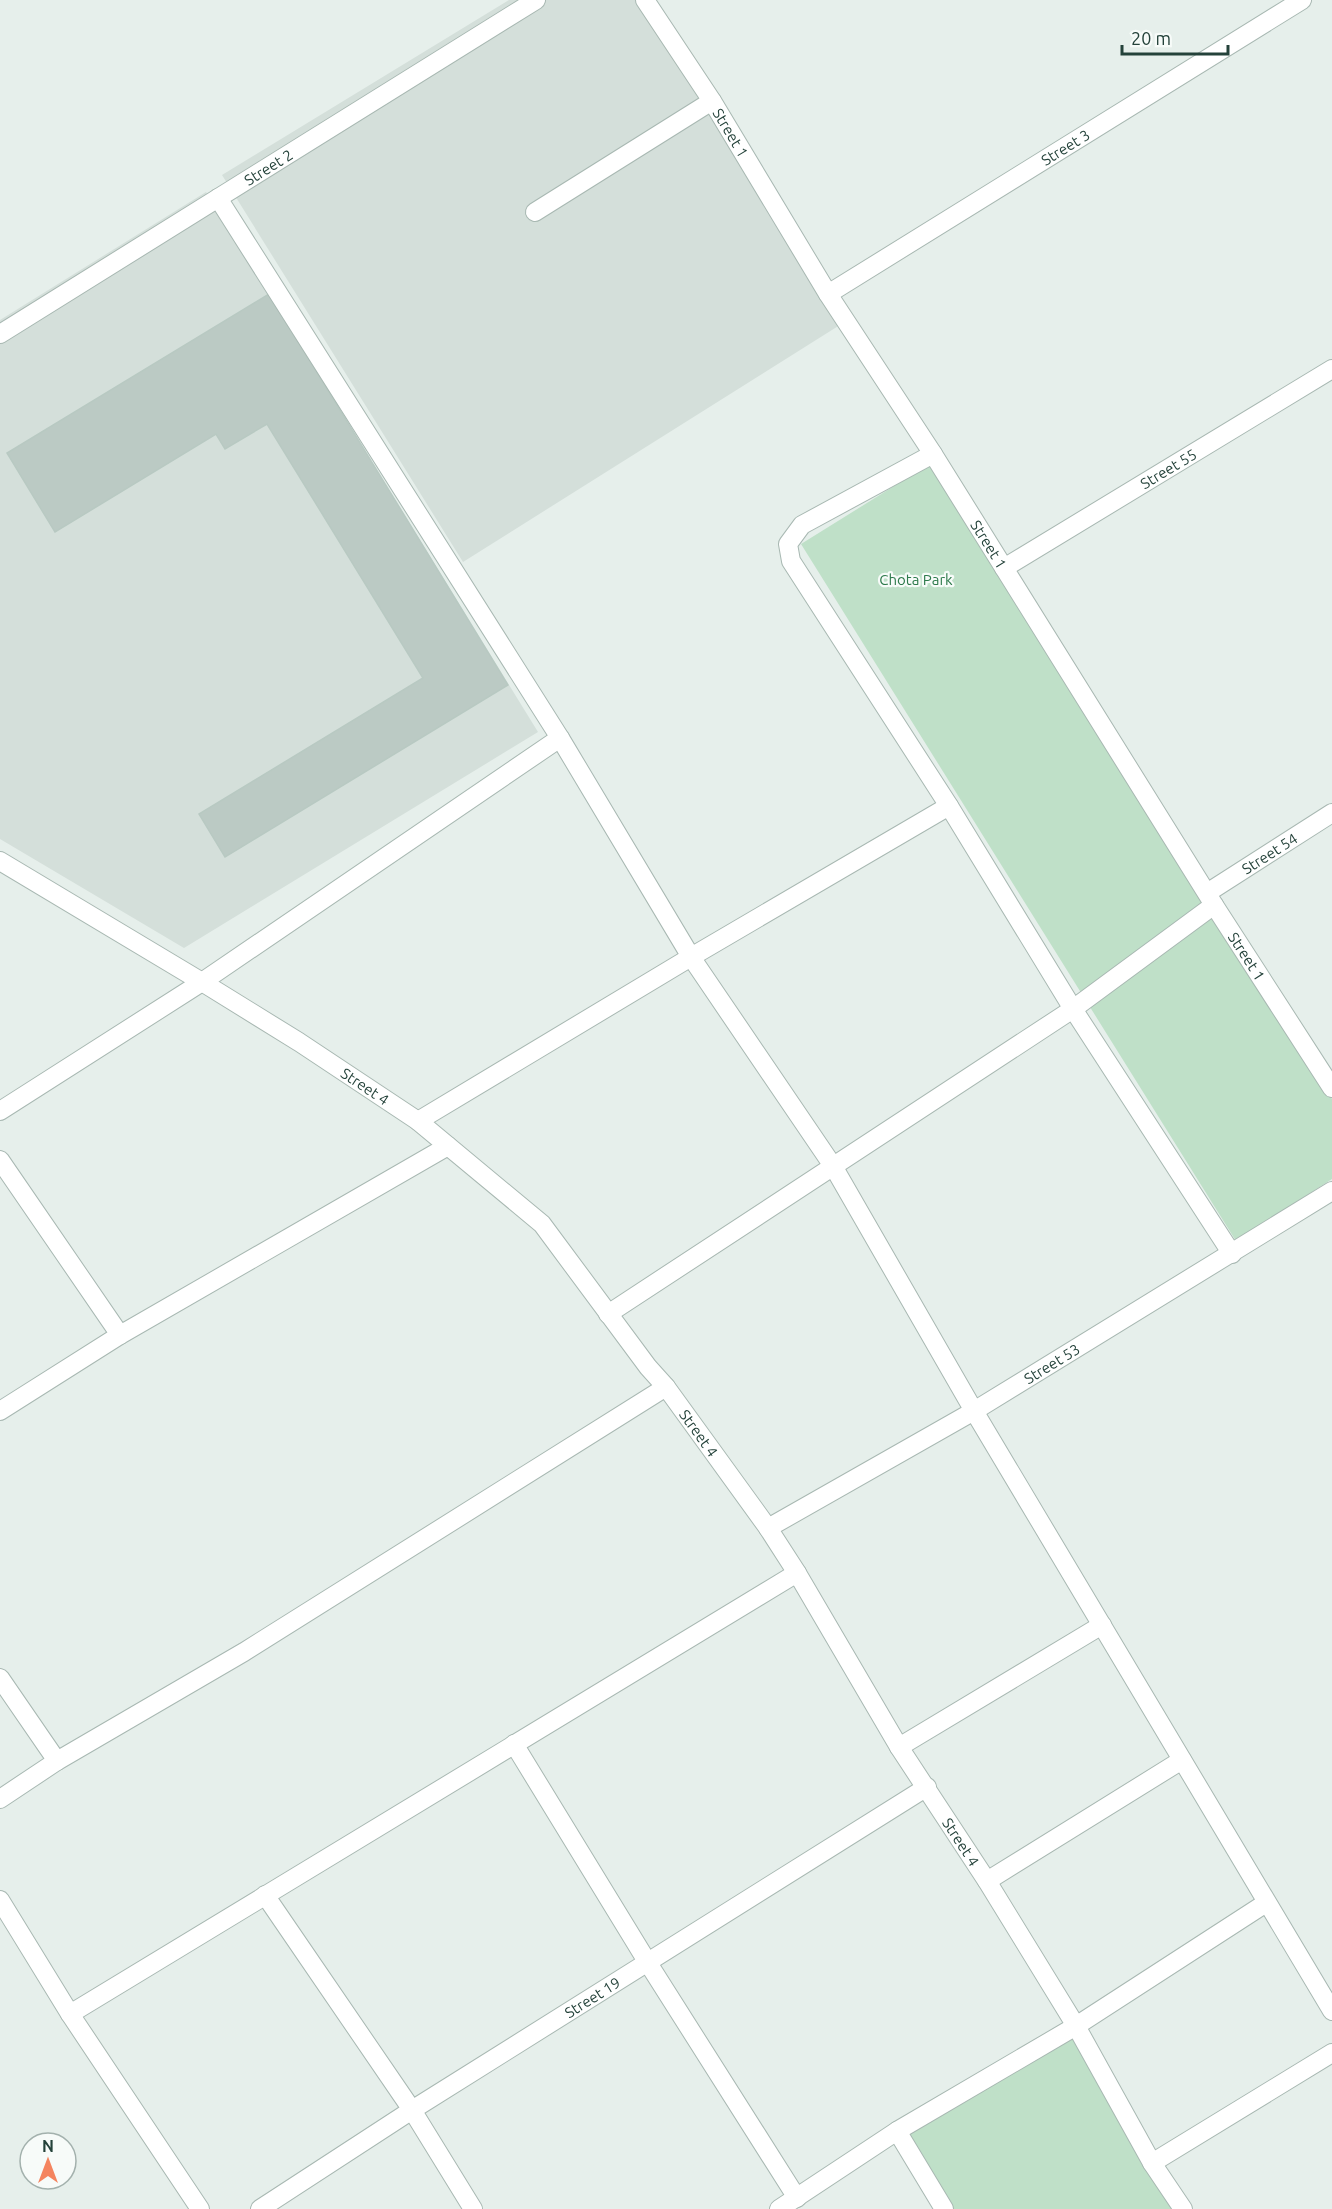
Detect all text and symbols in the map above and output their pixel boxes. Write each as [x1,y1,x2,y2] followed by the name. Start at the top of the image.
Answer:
[1122,18,1228,56] scale bar
[1131,28,1171,48] text: 20 m
[710,105,752,160] street label: Street 1
[1038,126,1092,168] street label: Street 3
[241,145,296,188] street label: Street 2
[1137,445,1199,492] street label: Street 55
[968,517,1011,572] street label: Street 1
[879,571,953,588] park label: Chota Park
[1239,829,1300,877] street label: Street 54
[1225,929,1269,983] street label: Street 1
[338,1064,392,1108] street label: Street 4
[1021,1340,1083,1387] street label: Street 53
[676,1406,722,1460] street label: Street 4
[939,1815,983,1869] street label: Street 4
[561,1973,623,2021] street label: Street 19
[18,2131,78,2191] north arrow
[42,2137,54,2155] text: N

